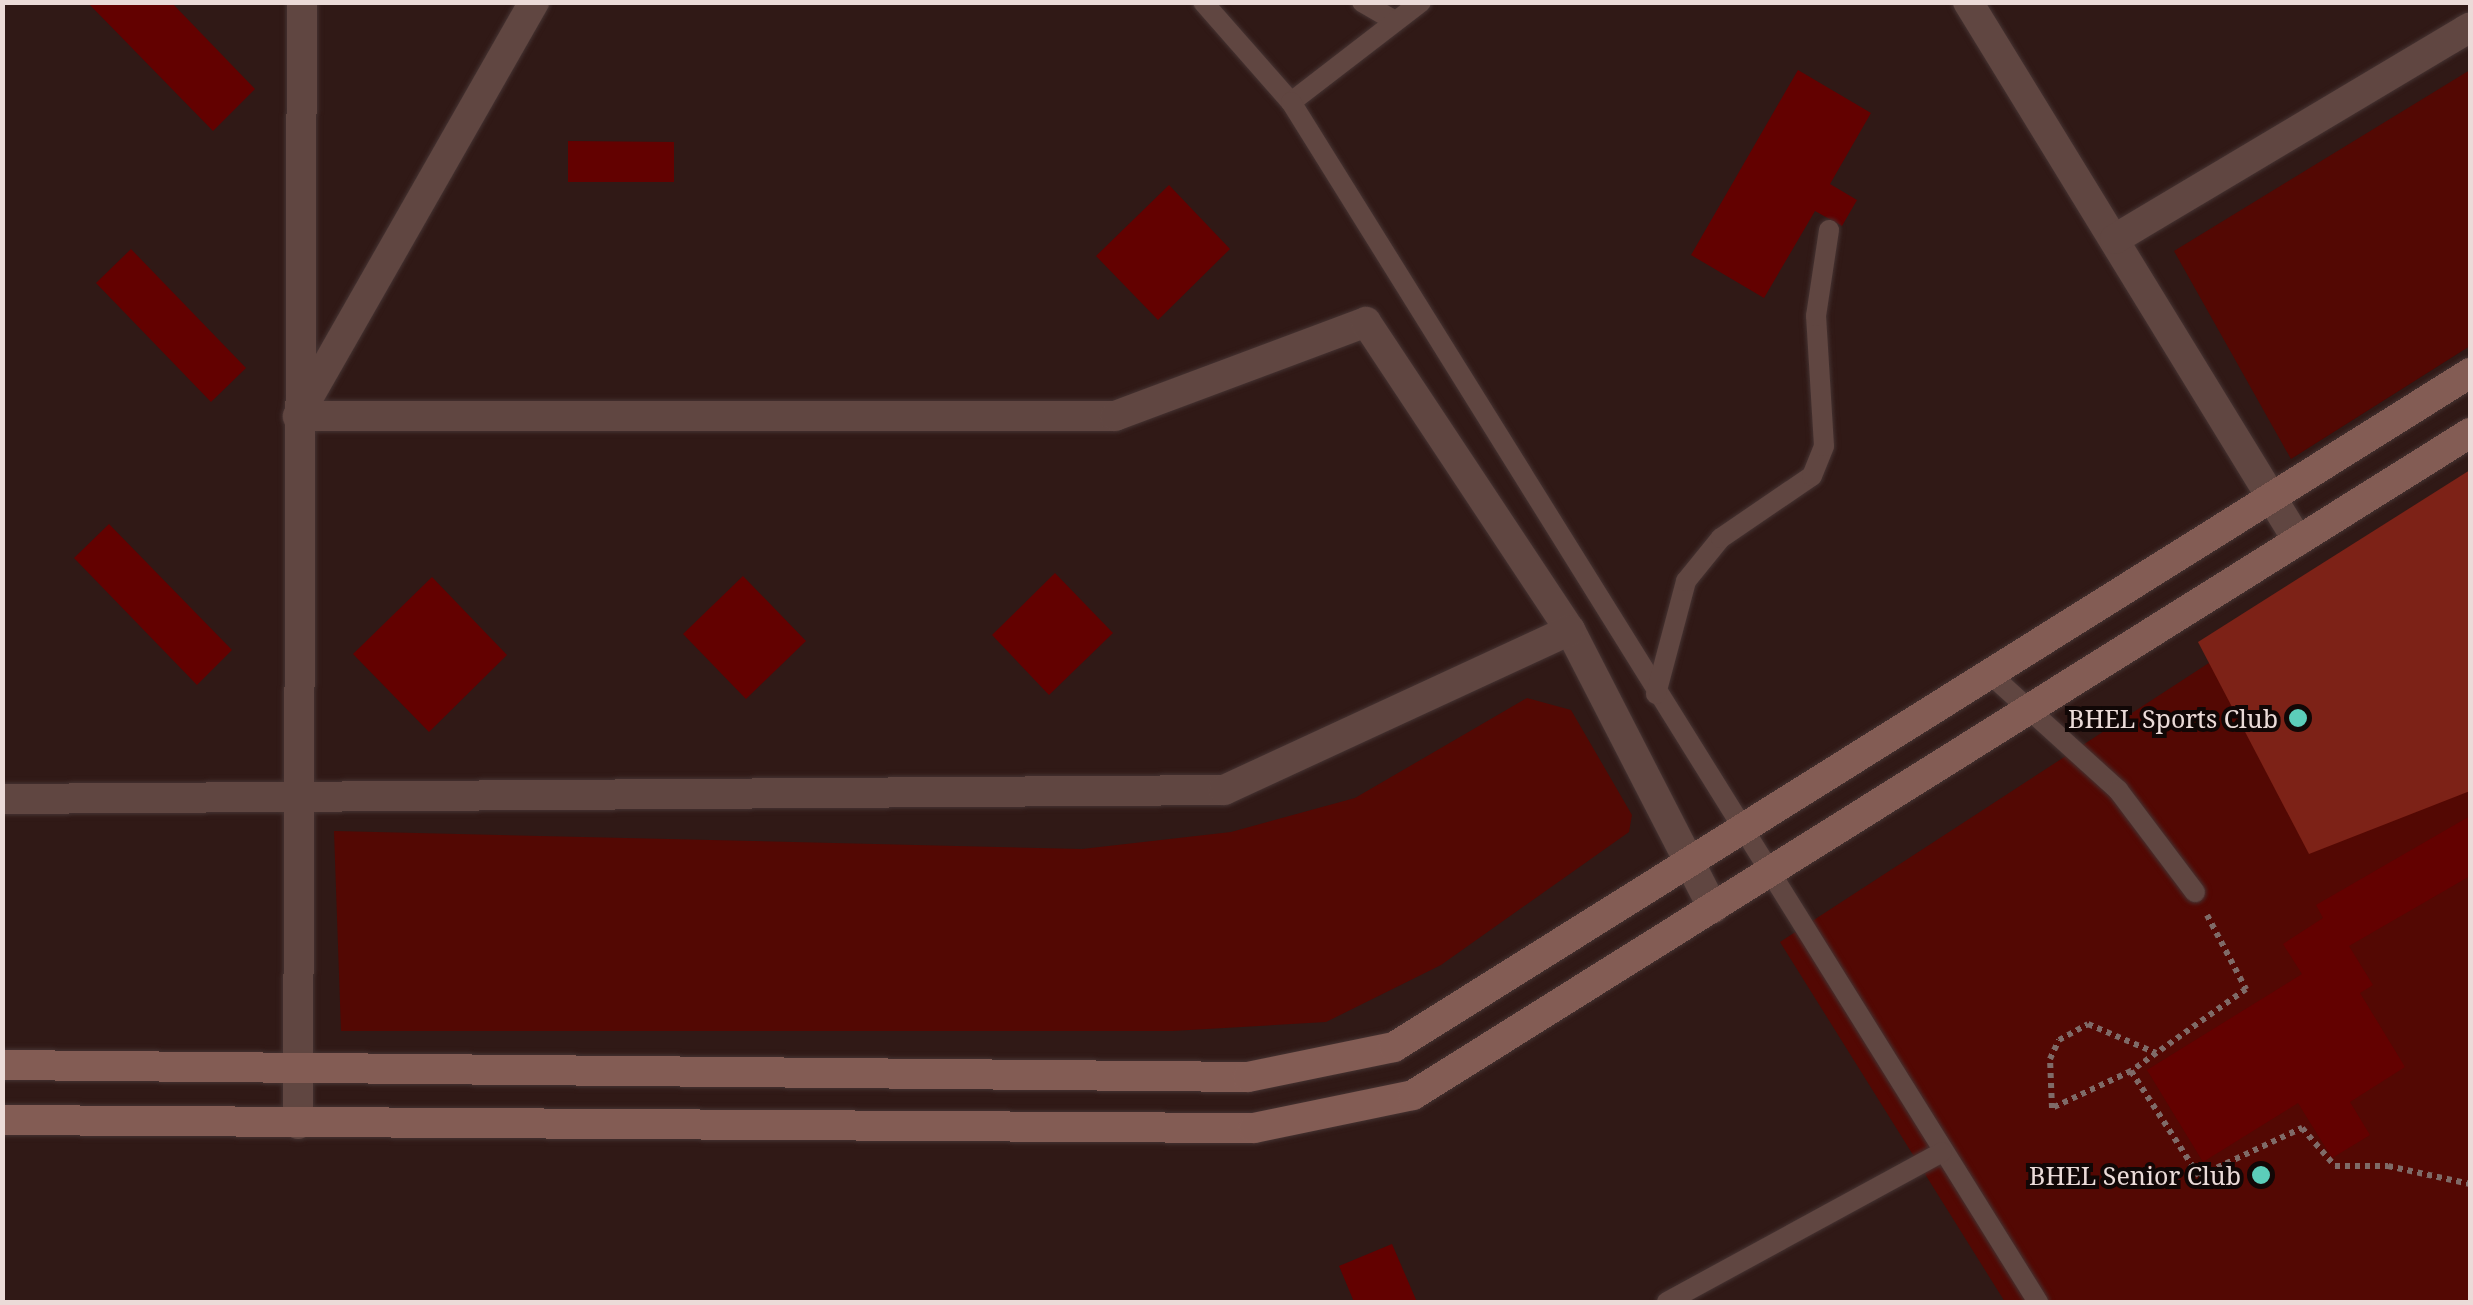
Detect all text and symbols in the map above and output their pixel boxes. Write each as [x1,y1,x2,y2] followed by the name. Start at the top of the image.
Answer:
[2068,703,2278,733] place label: BHEL Sports Club
[2287,707,2309,729] marker: BHEL Sports Club
[2029,1160,2241,1190] place label: BHEL Senior Club
[2250,1164,2272,1186] marker: BHEL Senior Club

